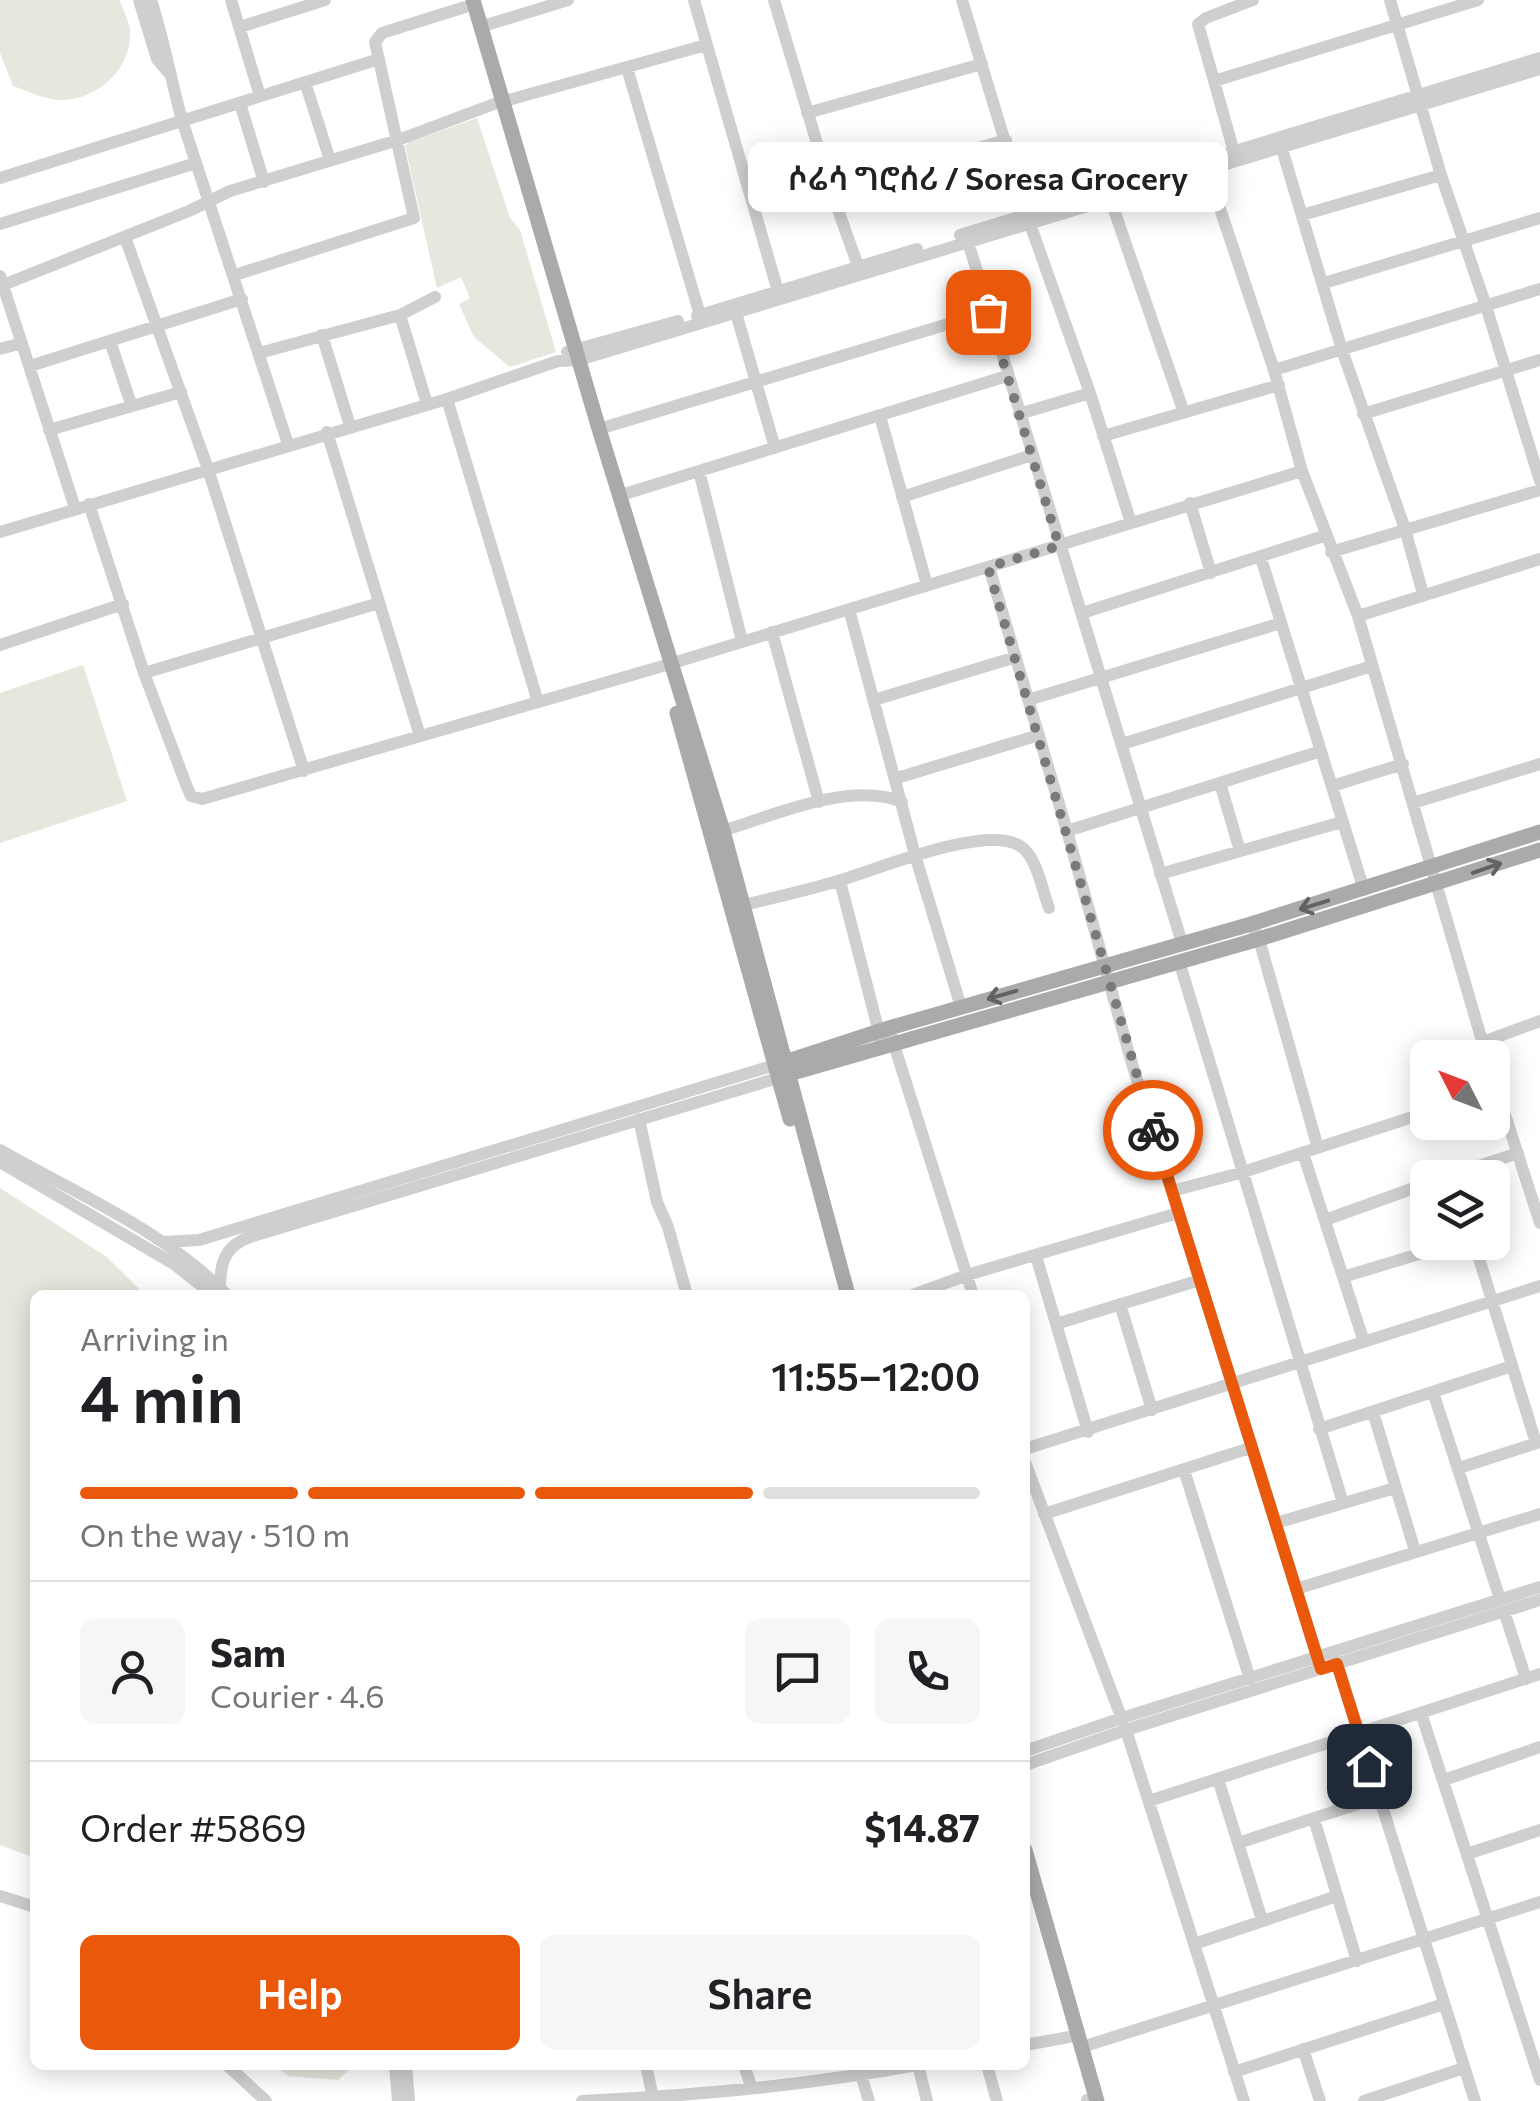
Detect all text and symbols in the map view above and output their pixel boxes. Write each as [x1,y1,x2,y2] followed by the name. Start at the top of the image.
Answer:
[748,142,1228,212] callout: ሶሬሳ ግሮሰሪ / Soresa Grocery
[788,157,1188,197] text: ሶሬሳ ግሮሰሪ / Soresa Grocery
[946,270,1031,355] pin
[961,285,1016,340] icon: bag
[1470,858,1501,876] one-way arrow
[1299,897,1330,915] one-way arrow
[987,987,1018,1005] one-way arrow
[1410,1040,1510,1140] north arrow
[1410,1040,1510,1260] map controls
[1103,1080,1203,1180] courier
[1126,1103,1181,1158] icon: bike
[1410,1160,1510,1260] button: layers
[80,1318,229,1358] text: Arriving in
[771,1352,980,1399] text: 11:55–12:00
[80,1356,244,1435] text: 4 min
[80,1514,350,1554] text: On the way · 510 m
[80,1619,185,1724] button: person
[745,1619,850,1724] button: chat
[875,1619,980,1724] button: phone
[210,1628,286,1675] text: Sam
[210,1675,385,1715] text: Courier · 4.6
[1327,1724,1412,1809] pin
[1342,1739,1397,1794] icon: home
[80,1803,307,1850] text: Order #5869
[864,1803,980,1850] text: $14.87
[80,1935,520,2050] button: Help
[540,1935,980,2050] button: Share

